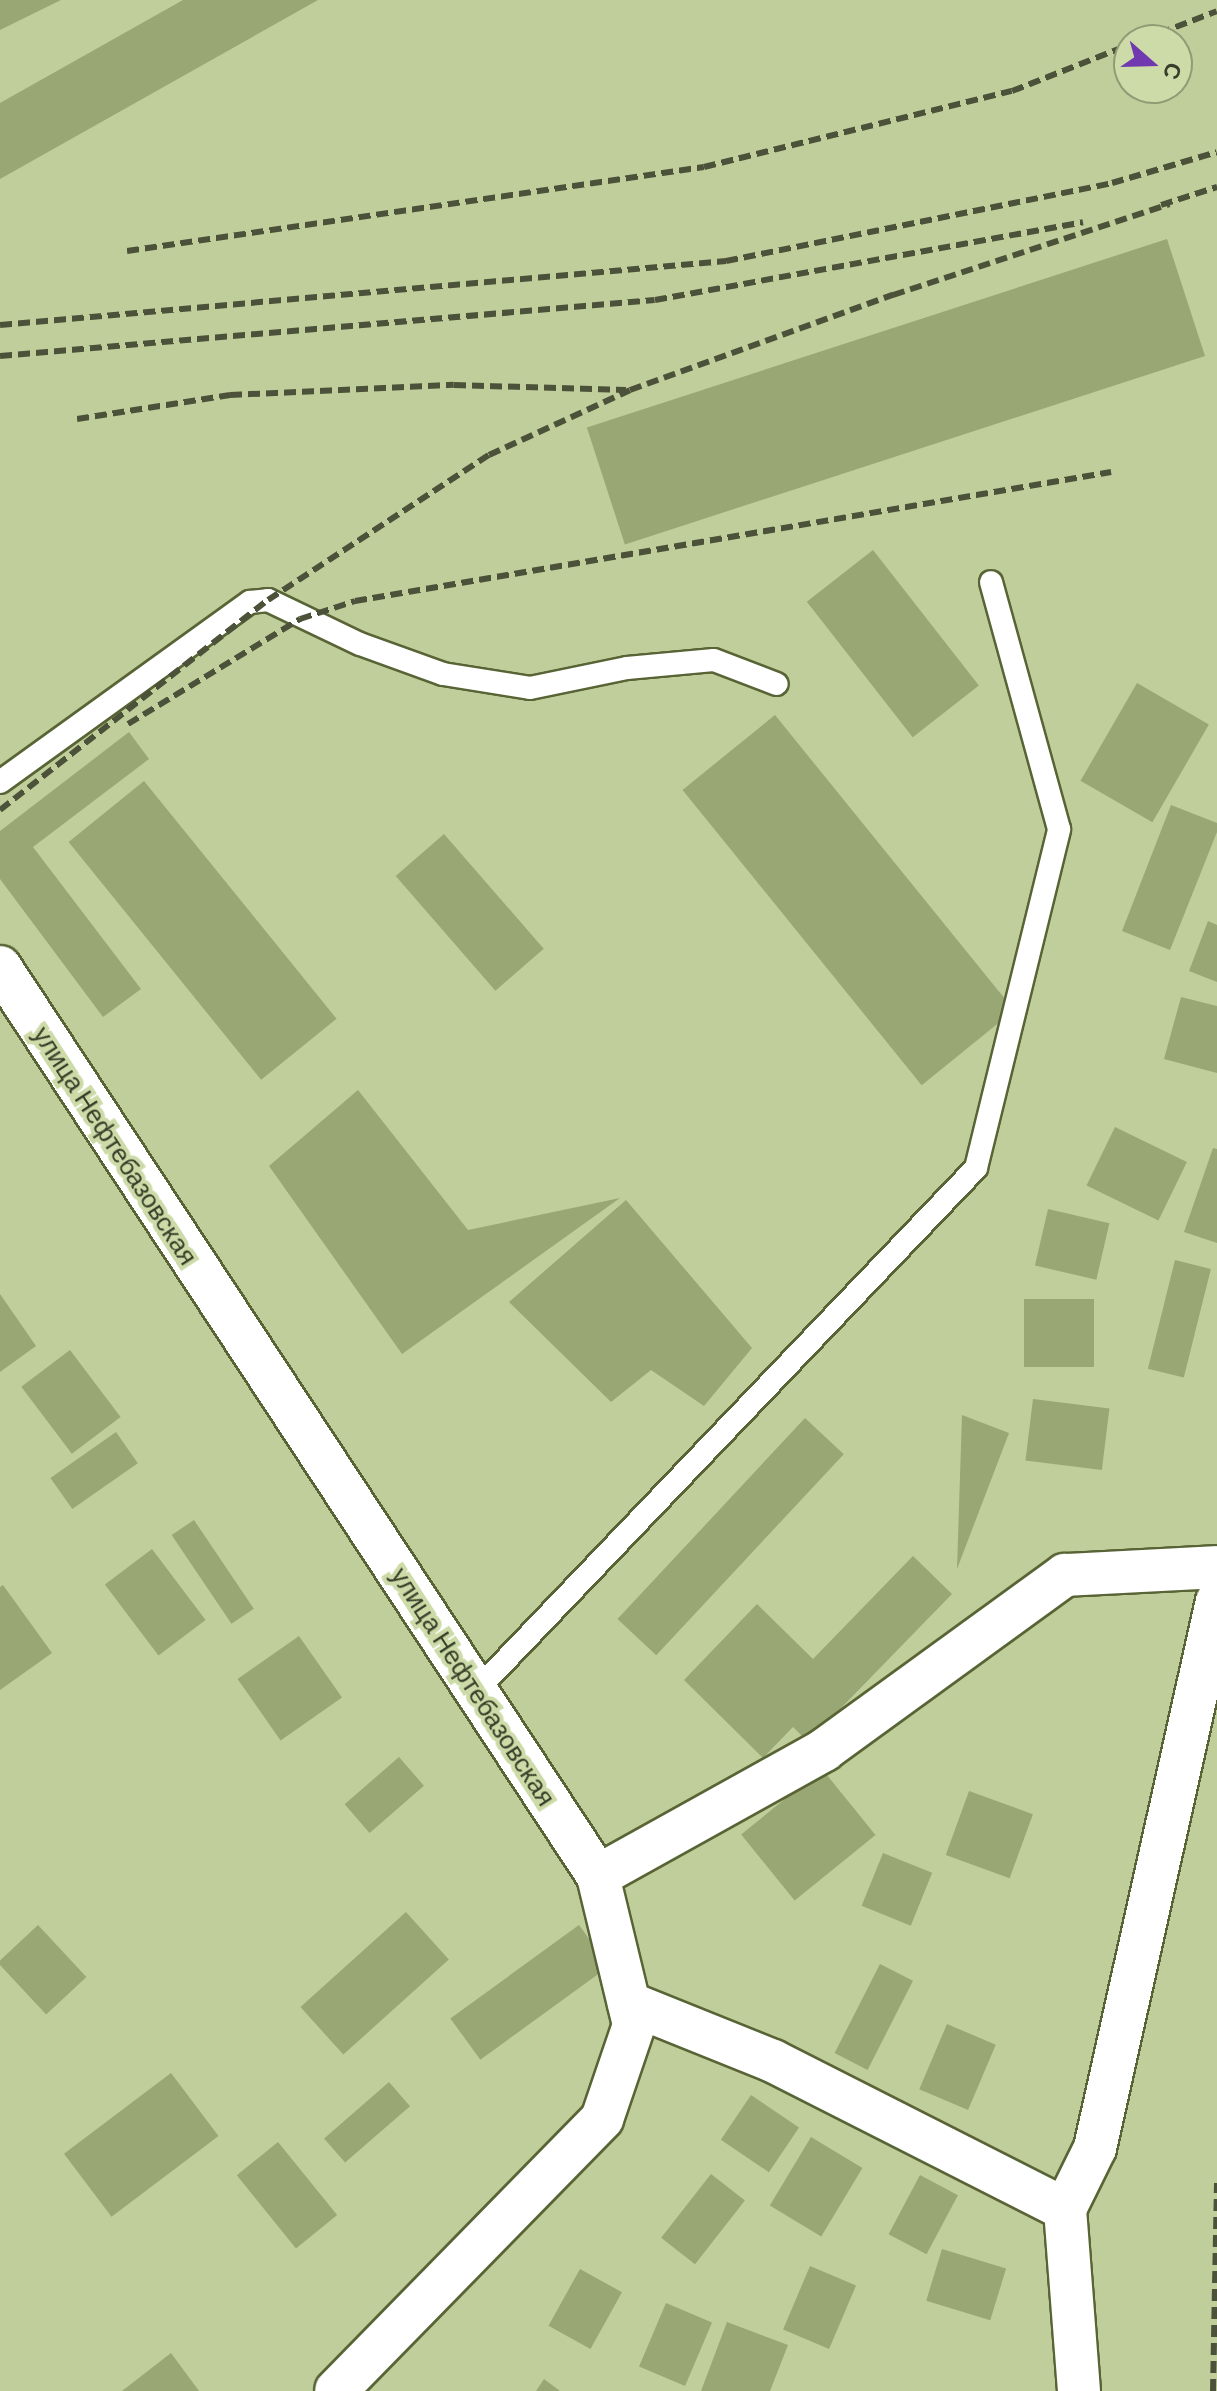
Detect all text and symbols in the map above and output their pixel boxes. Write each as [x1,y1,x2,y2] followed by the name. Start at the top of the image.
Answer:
[1113,24,1193,104] north arrow
[1159,60,1189,83] text: С
[27,1020,205,1270] street label: улица Нефтебазовская
[385,1561,563,1811] street label: улица Нефтебазовская

